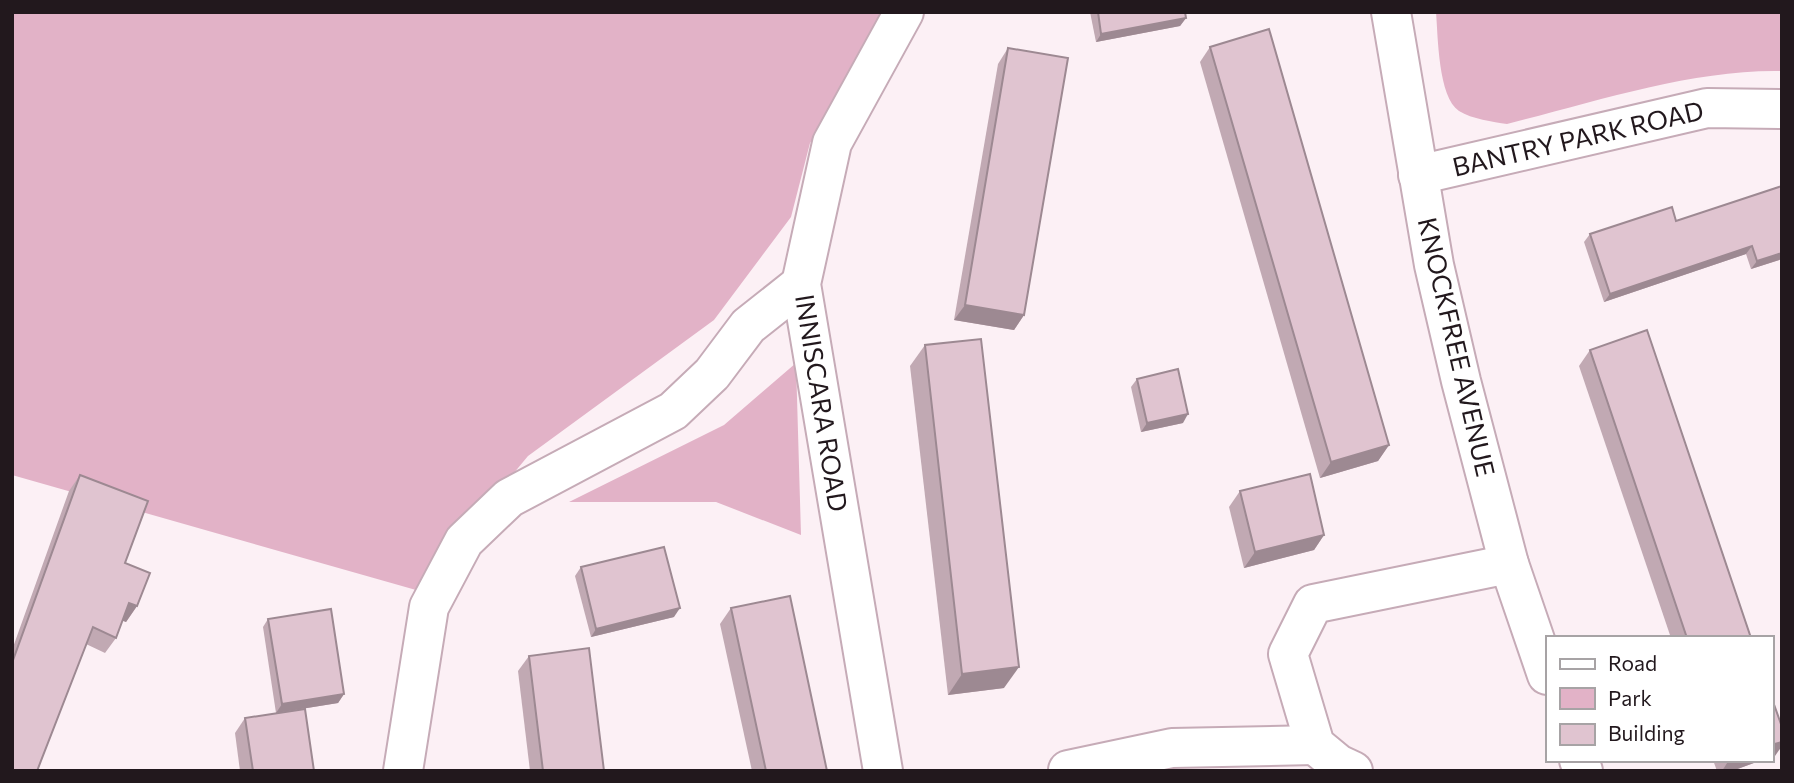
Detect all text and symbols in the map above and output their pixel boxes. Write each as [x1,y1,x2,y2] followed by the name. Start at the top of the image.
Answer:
[1449,94,1706,182] street label: BANTRY PARK ROAD
[1413,214,1502,479] street label: KNOCKFREE AVENUE
[790,292,855,514] street label: INNISCARA ROAD
[1546,636,1773,762] legend
[1608,650,1657,675] text: Road
[1608,685,1652,710] text: Park
[1608,720,1685,745] text: Building

